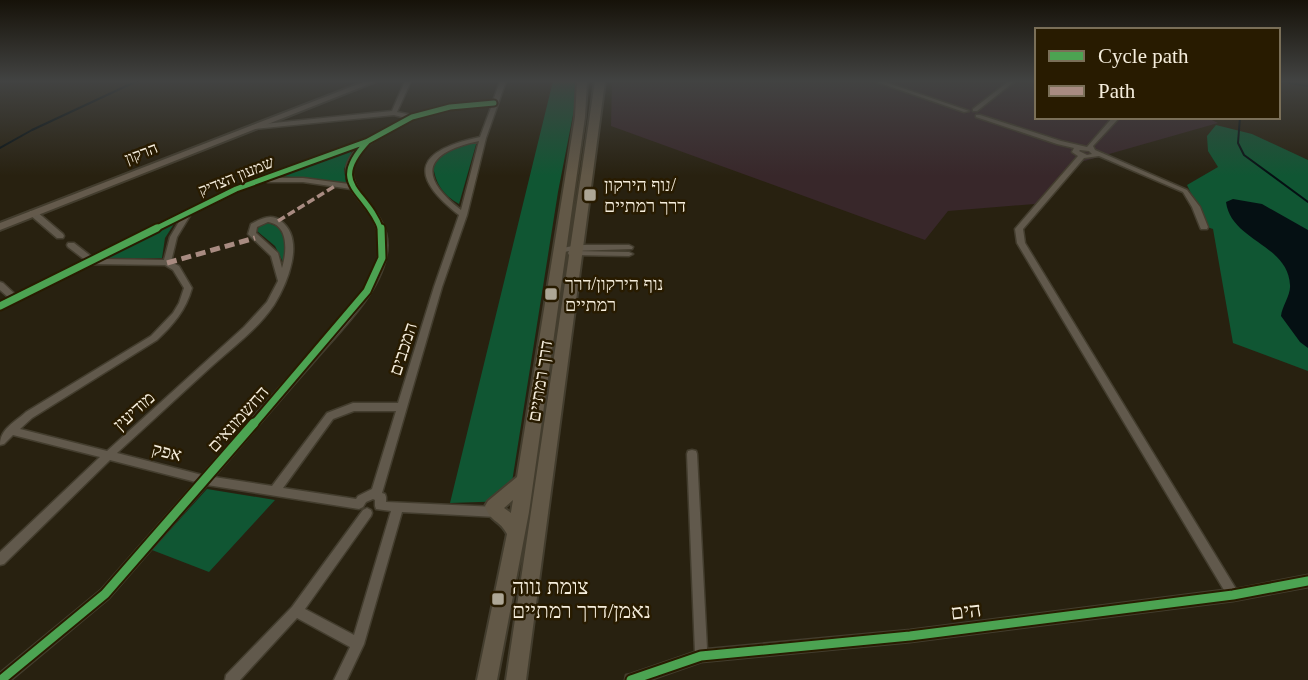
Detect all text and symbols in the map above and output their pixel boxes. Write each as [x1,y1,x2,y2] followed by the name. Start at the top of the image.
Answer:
[1035,28,1280,119] legend
[1098,44,1189,68] text: Cycle path
[1098,79,1136,103] text: Path
[122,139,160,167] street label: הרקון
[196,153,277,199] street label: שמעון הצדיק
[604,175,686,216] place label: נוף הירקון/ דרך רמתיים
[582,187,598,203] marker: נוף הירקון/ דרך רמתיים
[565,274,663,315] place label: נוף הירקון/דרך רמתיים
[543,286,559,302] marker: נוף הירקון/דרך רמתיים
[385,320,421,378] street label: המכבים
[524,339,556,423] street label: דרך רמתיים
[203,382,273,456] street label: החשמונאים
[109,387,159,435] street label: מודיעין
[150,439,184,465] street label: אפק
[512,575,651,623] place label: צומת נווה נאמן/דרך רמתיים
[490,591,506,607] marker: צומת נווה נאמן/דרך רמתיים
[949,597,983,625] street label: הים

